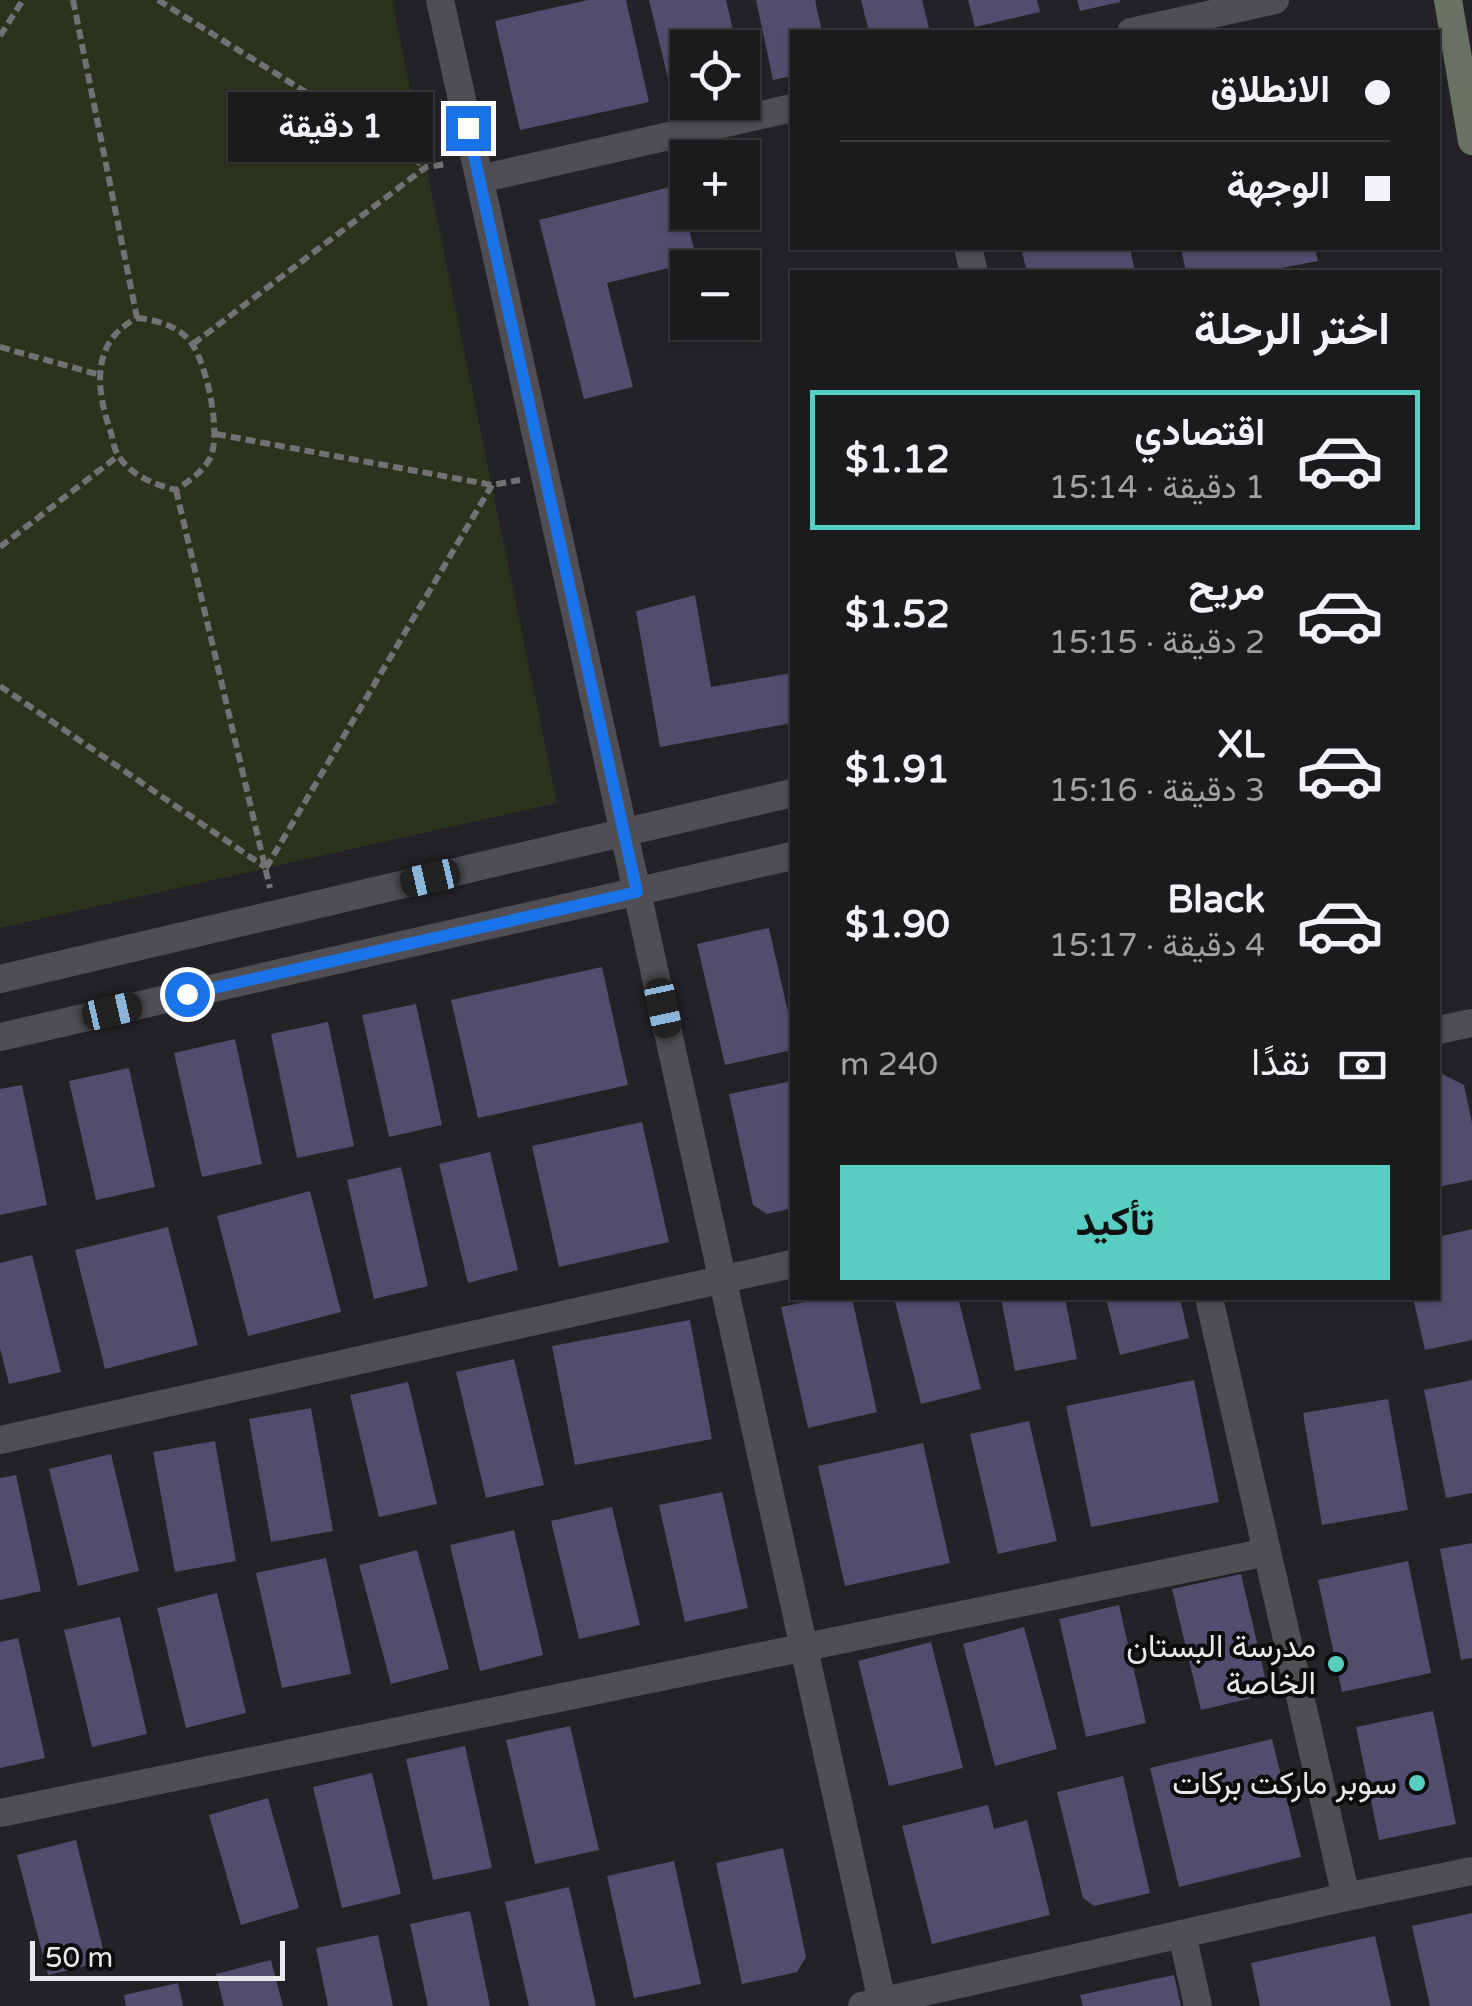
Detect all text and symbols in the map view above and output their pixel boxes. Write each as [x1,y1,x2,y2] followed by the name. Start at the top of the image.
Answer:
[670,30,760,340] map controls
[670,30,760,120] button: locate
[1211,67,1330,113] text: الانطلاق
[228,93,433,163] callout: 1 دقيقة
[446,106,491,151] route end
[279,108,382,146] text: 1 دقيقة
[670,140,760,230] button: +
[1227,163,1330,209] text: الوجهة
[670,250,760,340] button: −
[1194,303,1390,357] text: اختر الرحلة
[1134,410,1265,456] text: اقتصادي
[1295,415,1385,505] icon: car
[845,437,950,483] text: $1.12
[1049,469,1265,507] text: 1 دقيقة · 15:14
[1189,565,1265,611] text: مريح
[1295,570,1385,660] icon: car
[845,592,950,638] text: $1.52
[1049,624,1265,662] text: 2 دقيقة · 15:15
[1218,722,1265,768] text: XL
[1295,725,1385,815] icon: car
[845,747,950,793] text: $1.91
[1049,772,1265,810] text: 3 دقيقة · 15:16
[397,857,463,899] car
[1167,877,1265,923] text: Black
[1295,880,1385,970] icon: car
[845,902,950,948] text: $1.90
[1049,927,1265,965] text: 4 دقيقة · 15:17
[165,972,210,1017] route start
[642,976,684,1040] car
[79,990,145,1032] car
[1335,1038,1390,1093] icon: cash
[1251,1040,1310,1086] text: نقدًا
[840,1046,938,1084] text: 240 m
[840,1165,1390,1280] button: تأكيد
[1126,1628,1316,1703] place label: مدرسة البستان الخاصة
[1325,1653,1347,1675] marker: مدرسة البستان الخاصة
[1172,1765,1397,1803] place label: سوبر ماركت بركات
[1406,1772,1428,1794] marker: سوبر ماركت بركات
[30,1936,285,1980] scale bar
[45,1941,113,1975] text: 50 m

